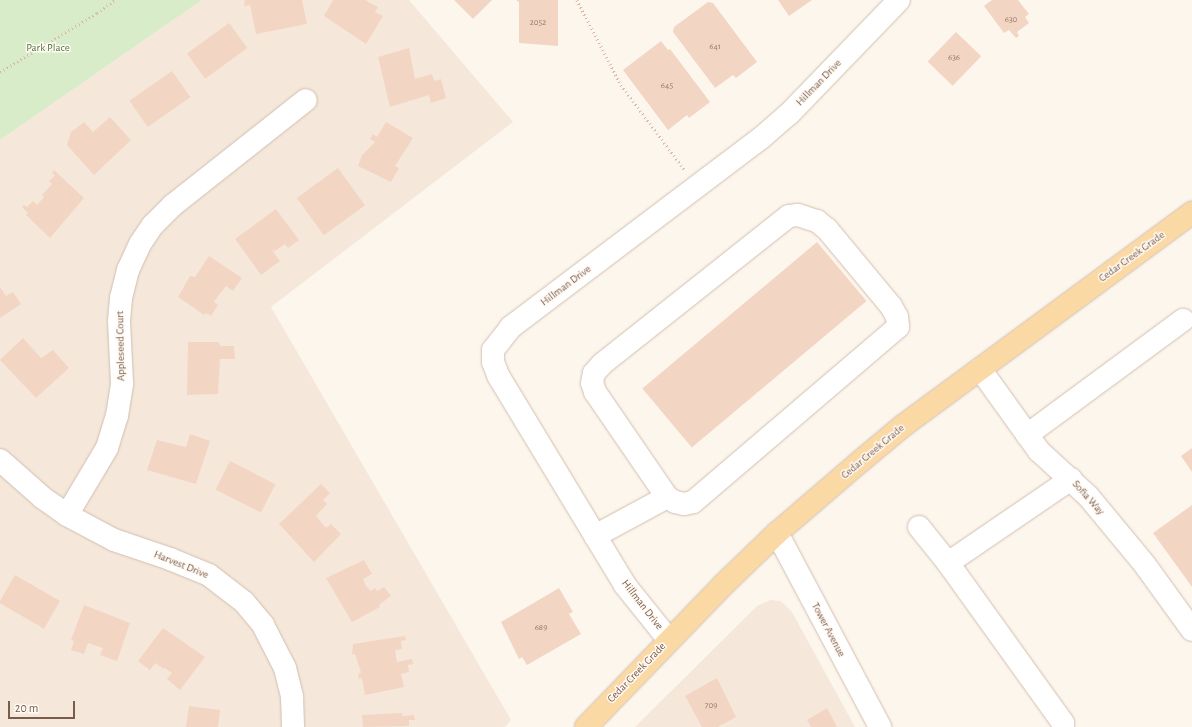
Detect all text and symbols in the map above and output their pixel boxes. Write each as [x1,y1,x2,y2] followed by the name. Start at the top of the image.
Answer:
[1005,15,1017,25] house number: 630
[530,18,546,28] house number: 2052
[26,41,70,55] park label: Park Place
[709,42,721,52] house number: 641
[948,53,960,63] house number: 636
[793,57,845,109] street label: Hillman Drive
[661,81,673,91] house number: 645
[1096,229,1168,285] street label: Cedar Creek Grade
[538,263,594,309] street label: Hillman Drive
[114,311,128,381] street label: Appleseed Court
[839,422,907,482] street label: Cedar Creek Grade
[1069,478,1107,518] street label: Sofia Way
[152,548,210,582] street label: Harvest Drive
[618,577,666,633] street label: Hillman Drive
[808,601,848,659] street label: Tower Avenue
[535,623,547,633] house number: 689
[605,640,669,706] street label: Cedar Creek Grade
[10,693,77,719] scale bar
[705,701,717,711] house number: 709
[15,702,38,714] text: 20 m

